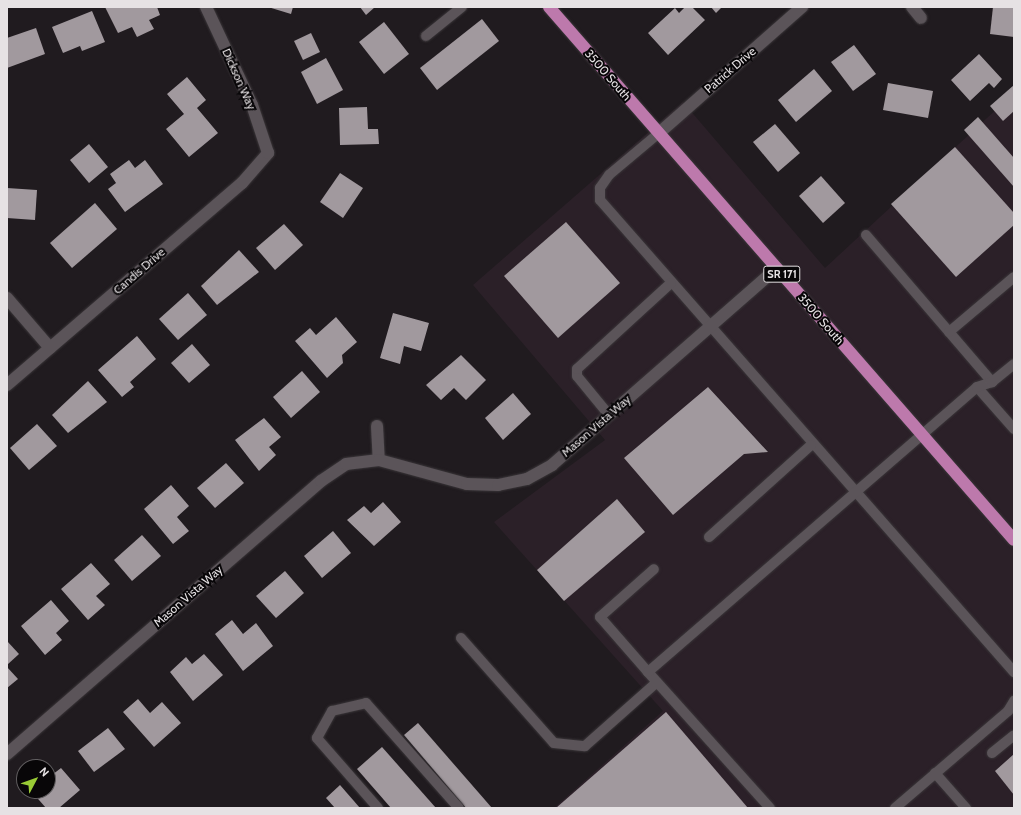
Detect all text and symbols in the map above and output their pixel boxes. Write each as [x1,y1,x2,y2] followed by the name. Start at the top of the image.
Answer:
[701,44,759,96] street label: Patrick Drive
[219,46,259,112] street label: Dickson Way
[582,47,634,103] street label: 3500 South
[110,245,168,297] street label: Candis Drive
[763,265,801,283] road number: SR 171
[795,291,847,347] street label: 3500 South
[559,392,633,460] street label: Mason Vista Way
[151,562,225,630] street label: Mason Vista Way
[16,759,56,799] north arrow
[36,764,52,779] text: N

